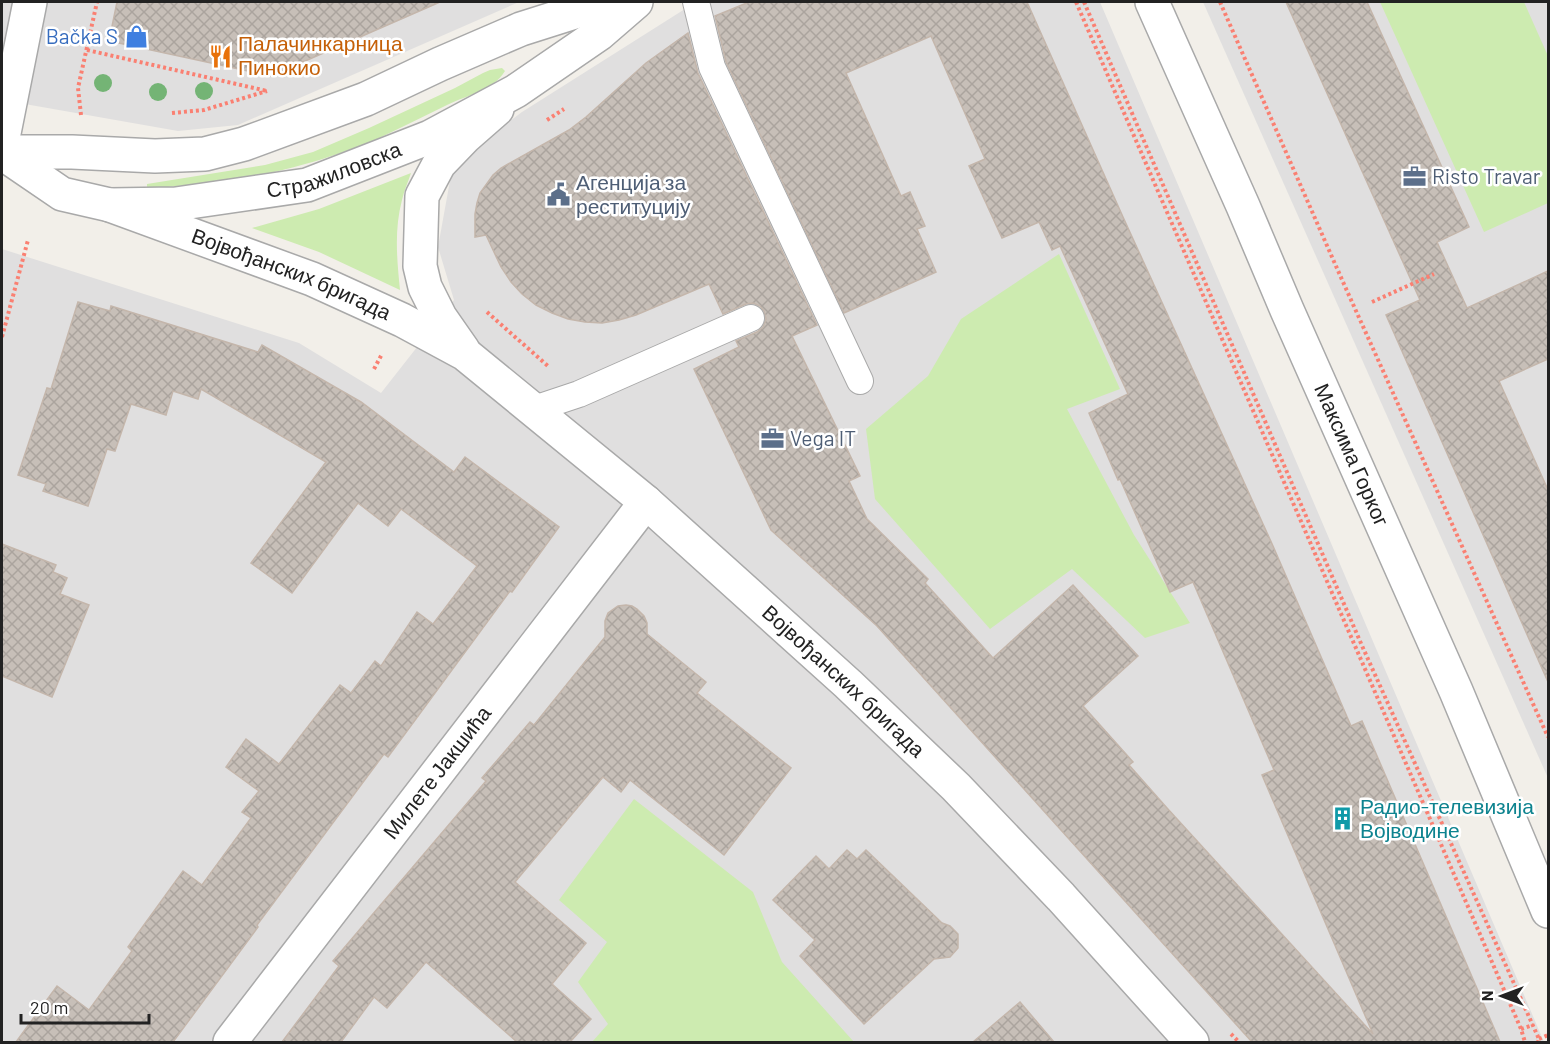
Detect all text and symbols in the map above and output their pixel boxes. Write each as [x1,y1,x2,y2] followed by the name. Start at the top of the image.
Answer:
[46,23,118,48] place label: Bačka S
[123,24,149,50] shop icon: Bačka S
[238,30,403,79] place label: Палачинкарница Пинокио
[207,43,233,69] restaurant icon: Палачинкарница Пинокио
[265,135,405,202] street label: Стражиловска
[1432,163,1541,188] place label: Risto Travar
[1401,164,1427,190] office icon: Risto Travar
[576,169,691,218] place label: Агенција за реституцију
[545,182,571,208] public building icon: Агенција за реституцију
[189,222,396,324] street label: Војвођанских бригада
[1310,379,1395,530] street label: Максима Горког
[790,425,856,450] place label: Vega IT
[759,426,785,452] office icon: Vega IT
[758,599,931,762] street label: Војвођанских бригада
[377,700,496,843] street label: Милете Јакшића
[1360,793,1534,842] place label: Радио-телевизија Војводине
[1329,806,1355,832] building icon: Радио-телевизија Војводине
[1472,966,1532,1026] north arrow
[21,987,148,1025] scale bar
[1477,991,1496,1001] text: N
[30,996,68,1018] text: 20 m

